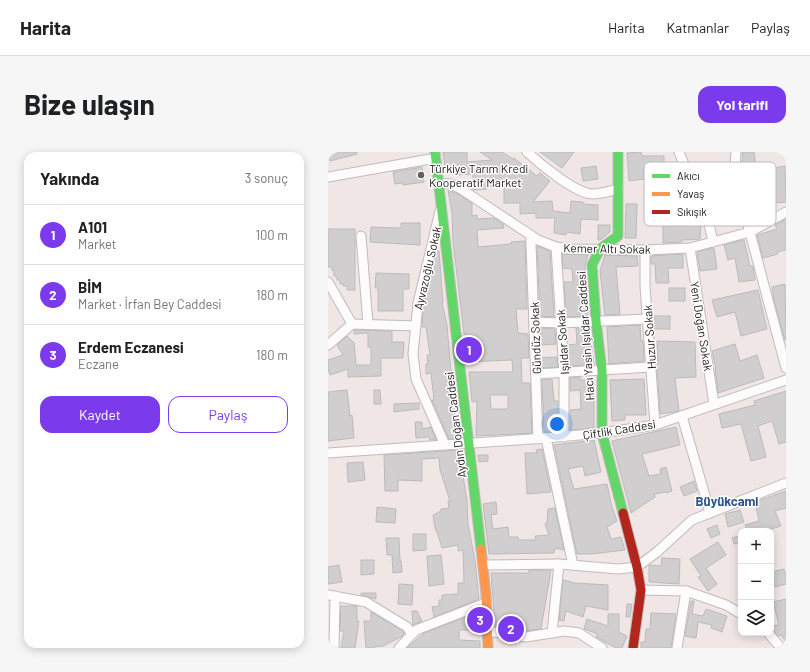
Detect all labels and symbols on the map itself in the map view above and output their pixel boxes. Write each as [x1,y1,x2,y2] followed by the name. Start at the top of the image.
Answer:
[429,161,528,189] place label: Türkiye Tarım Kredi Kooperatif Market
[644,162,776,226] legend
[677,169,700,182] text: Akıcı
[416,170,426,180] marker: Türkiye Tarım Kredi Kooperatif Market
[677,187,704,200] text: Yavaş
[677,205,707,218] text: Sıkışık
[411,225,443,311] street label: Ayvazoğlu Sokak
[563,240,651,256] street label: Kemer Altı Sokak
[574,271,596,401] street label: Hacı Yasin Işıldar Caddesi
[688,280,716,372] street label: Yeni Doğan Sokak
[527,301,543,375] street label: Gündüz Sokak
[640,304,658,370] street label: Huzur Sokak
[553,309,571,375] street label: Işıldar Sokak
[456,335,482,365] pin: 1
[442,371,468,479] street label: Aydın Doğan Caddesi
[547,414,567,434] your location
[582,416,656,442] street label: Çiftlik Caddesi
[696,493,758,509] district label: Büyükcami
[467,605,493,635] pin: 3
[498,614,524,644] pin: 2

